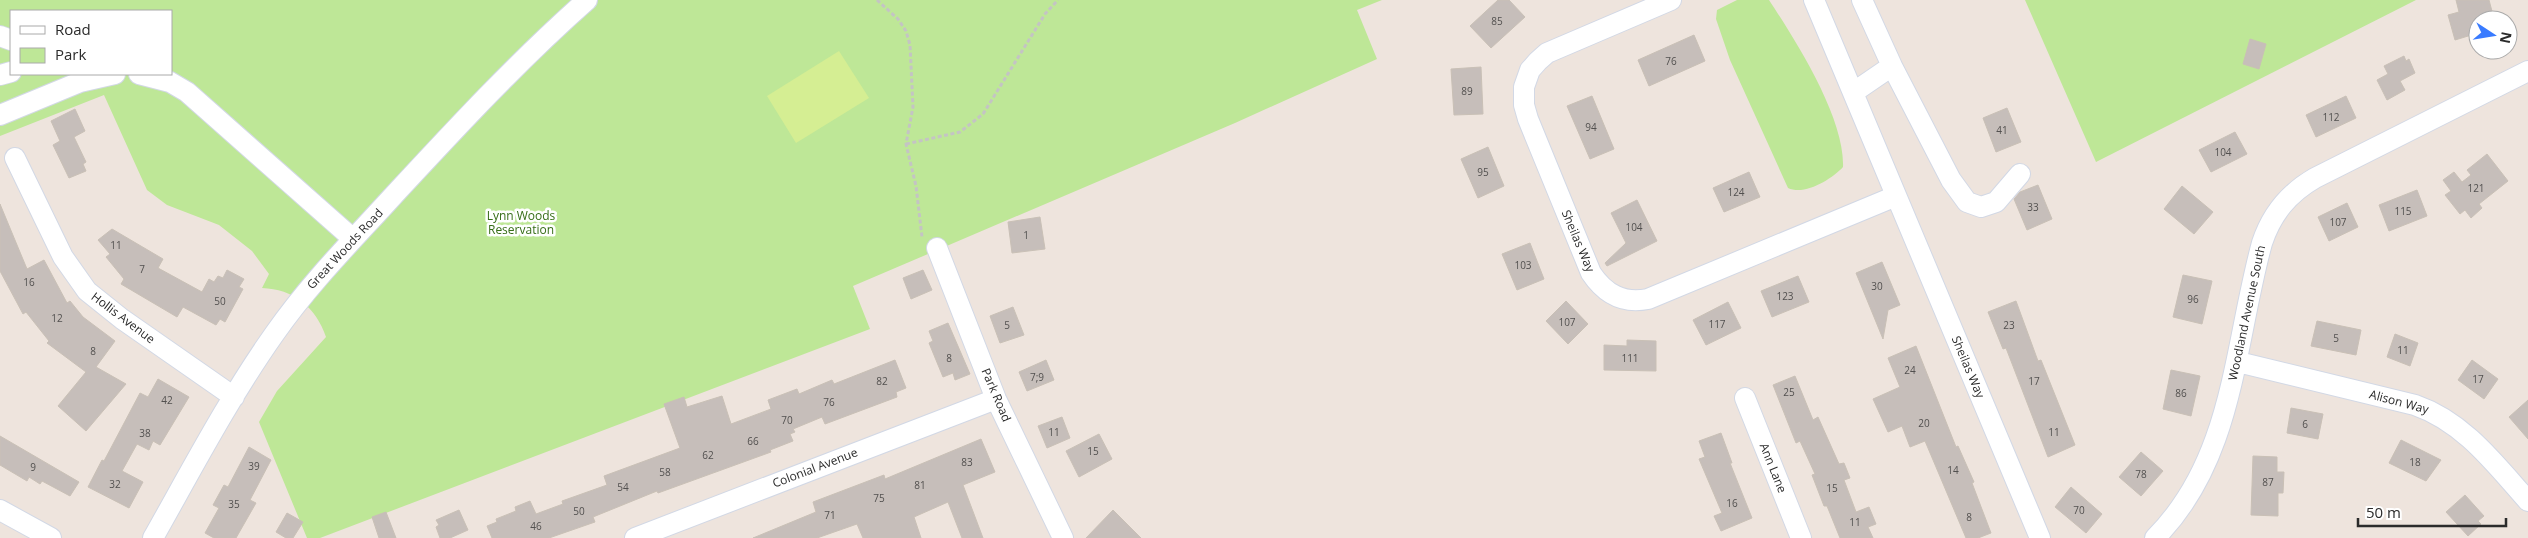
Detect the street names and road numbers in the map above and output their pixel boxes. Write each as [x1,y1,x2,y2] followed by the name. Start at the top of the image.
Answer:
[303,205,387,293] street label: Great Woods Road
[1558,207,1600,275] street label: Sheilas Way
[2224,244,2269,382] street label: Woodland Avenue South
[88,288,159,347] street label: Hollis Avenue
[1948,333,1990,401] street label: Sheilas Way
[978,365,1015,424] street label: Park Road
[2368,385,2432,418] street label: Alison Way
[1756,440,1791,496] street label: Ann Lane
[770,443,860,492] street label: Colonial Avenue

